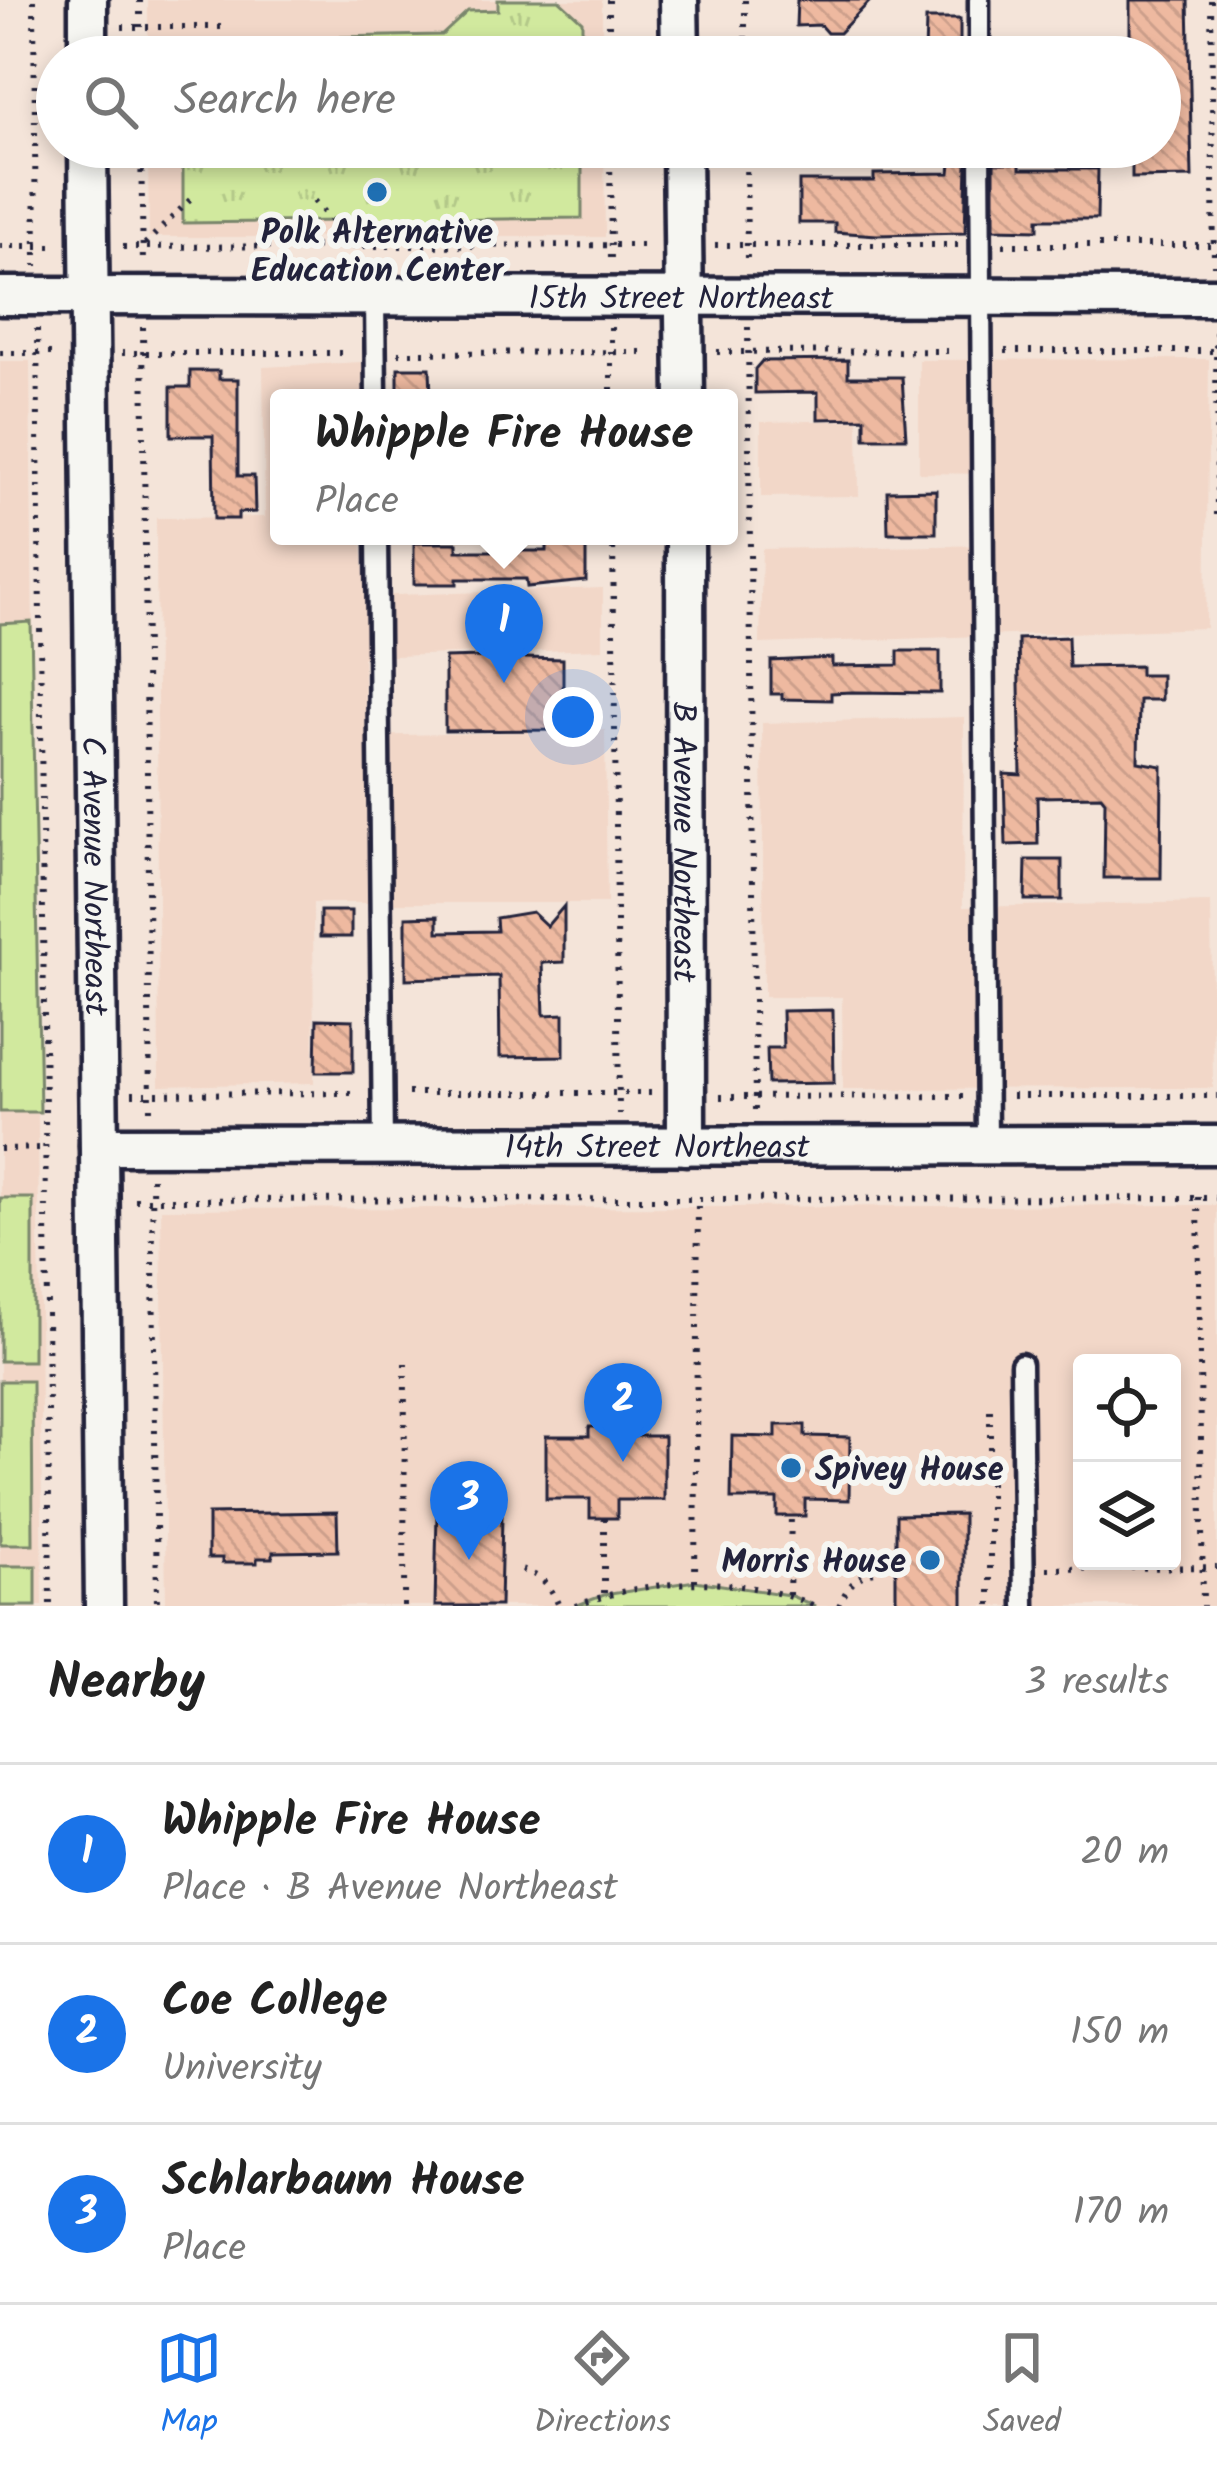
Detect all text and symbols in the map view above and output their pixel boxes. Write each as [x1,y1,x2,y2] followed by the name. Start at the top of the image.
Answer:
[36,36,1181,168] search box
[174,66,396,138] text: Search here
[78,69,144,135] icon: search
[364,179,390,205] marker: Polk Alternative Education Center
[251,208,505,299] place label: Polk Alternative Education Center
[529,273,835,327] street label: 15th Street Northeast
[270,389,738,545] popup
[315,400,693,472] text: Whipple Fire House
[315,472,399,534] text: Place
[465,584,543,683] pin: 1
[543,687,603,747] your location
[655,702,709,984] street label: B Avenue Northeast
[64,736,121,1017] street label: C Avenue Northeast
[504,1122,811,1176] street label: 14th Street Northeast
[1073,1354,1181,1570] map controls
[1073,1354,1181,1462] button: locate
[584,1363,662,1462] pin: 2
[815,1445,1004,1498] place label: Spivey House
[778,1455,804,1481] marker: Spivey House
[430,1461,508,1560] pin: 3
[1073,1462,1181,1570] button: layers
[721,1537,906,1590] place label: Morris House
[917,1547,943,1573] marker: Morris House
[48,1644,205,1725] text: Nearby
[1024,1653,1169,1715] text: 3 results
[162,1787,540,1859] text: Whipple Fire House
[81,1823,93,1885] text: 1
[1080,1823,1169,1885] text: 20 m
[162,1859,618,1921] text: Place · B Avenue Northeast
[162,1967,387,2039] text: Coe College
[76,2003,98,2065] text: 2
[1070,2003,1169,2065] text: 150 m
[162,2039,322,2101] text: University
[162,2147,525,2219] text: Schlarbaum House
[76,2183,98,2245] text: 3
[1073,2183,1169,2245] text: 170 m
[162,2219,246,2281] text: Place
[156,2325,222,2450] tab: Map
[534,2325,671,2450] tab: Directions
[983,2325,1061,2450] tab: Saved

